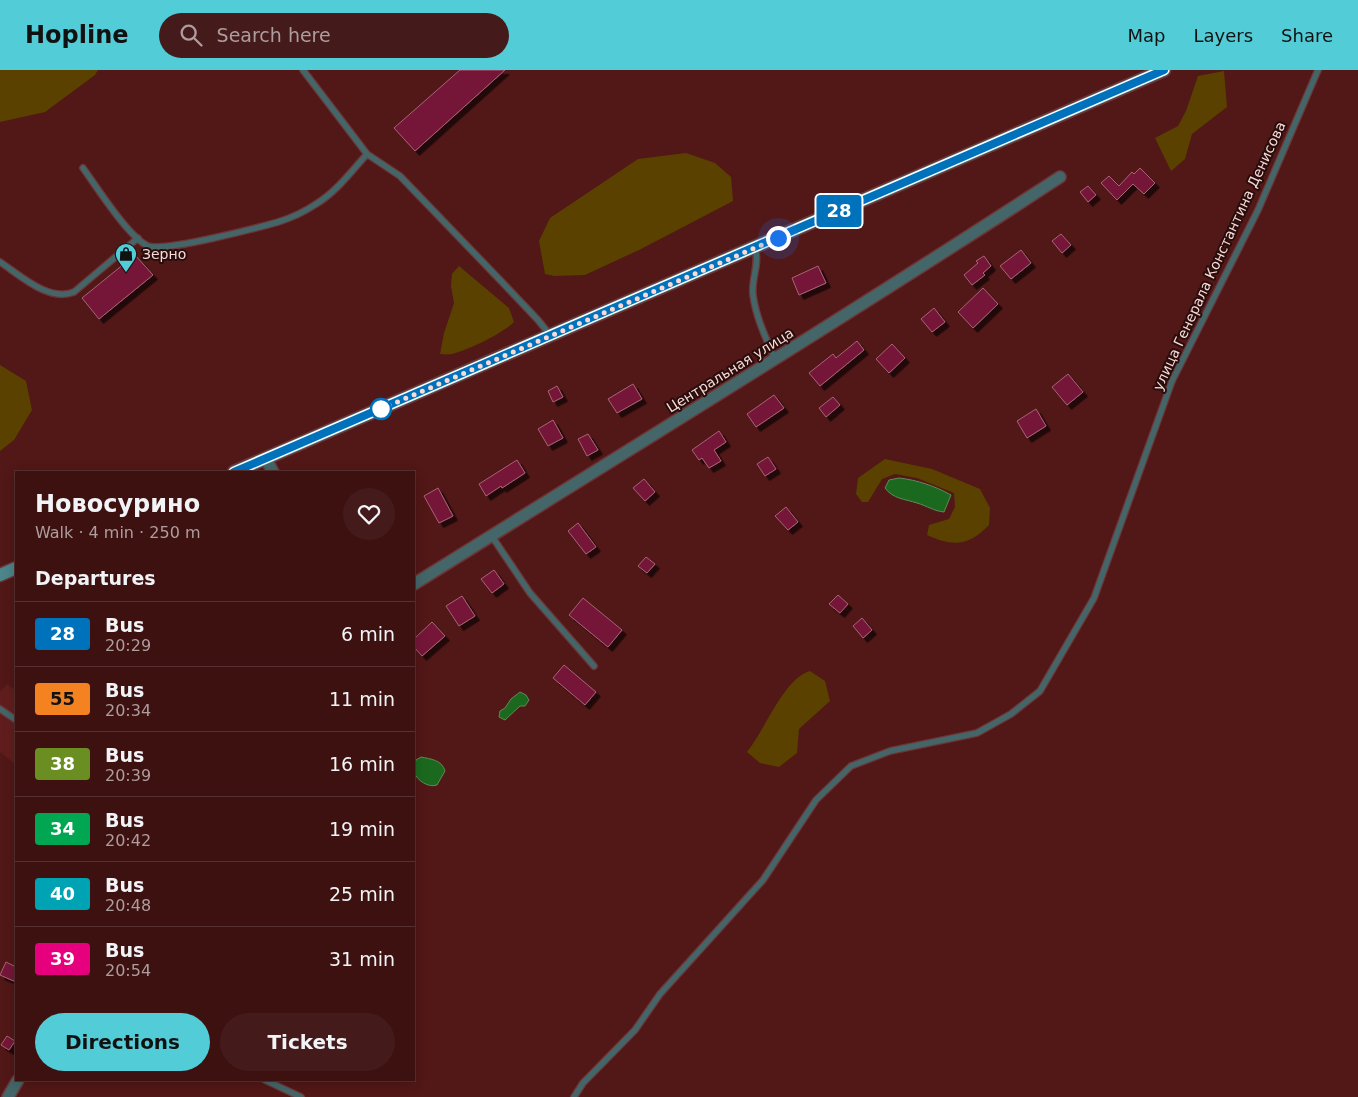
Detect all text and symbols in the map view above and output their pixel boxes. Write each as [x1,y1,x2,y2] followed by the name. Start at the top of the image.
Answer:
[159,13,509,58] search box
[25,21,129,49] text: Hopline
[177,21,205,49] icon: search
[217,24,331,46] text: Search here
[1127,25,1165,46] text: Map
[1193,25,1253,46] text: Layers
[1281,25,1333,46] text: Share
[1149,119,1289,393] street label: улица Генерала Константина Денисова
[816,195,862,227] line badge: 28
[826,200,852,221] text: 28
[766,226,791,251] your location
[114,242,138,273] shop icon: Зерно
[142,246,186,262] place label: Зерно
[664,324,796,416] street label: Центральная улица
[370,398,392,420] unlabelled marker
[343,488,395,540] button: heart
[35,490,200,518] text: Новосурино
[35,523,200,542] text: Walk · 4 min · 250 m
[35,567,156,589] text: Departures
[105,614,144,636] text: Bus
[50,623,75,644] text: 28
[341,623,395,645] text: 6 min
[105,636,151,655] text: 20:29
[105,679,144,701] text: Bus
[50,688,75,709] text: 55
[329,688,395,710] text: 11 min
[105,701,151,720] text: 20:34
[105,744,144,766] text: Bus
[50,753,75,774] text: 38
[329,753,395,775] text: 16 min
[105,766,151,785] text: 20:39
[105,809,144,831] text: Bus
[50,818,75,839] text: 34
[329,818,395,840] text: 19 min
[105,831,151,850] text: 20:42
[105,874,144,896] text: Bus
[50,883,75,904] text: 40
[329,883,395,905] text: 25 min
[105,896,151,915] text: 20:48
[105,939,144,961] text: Bus
[50,948,75,969] text: 39
[329,948,395,970] text: 31 min
[105,961,151,980] text: 20:54
[35,1013,210,1071] button: Directions
[220,1013,395,1071] button: Tickets

